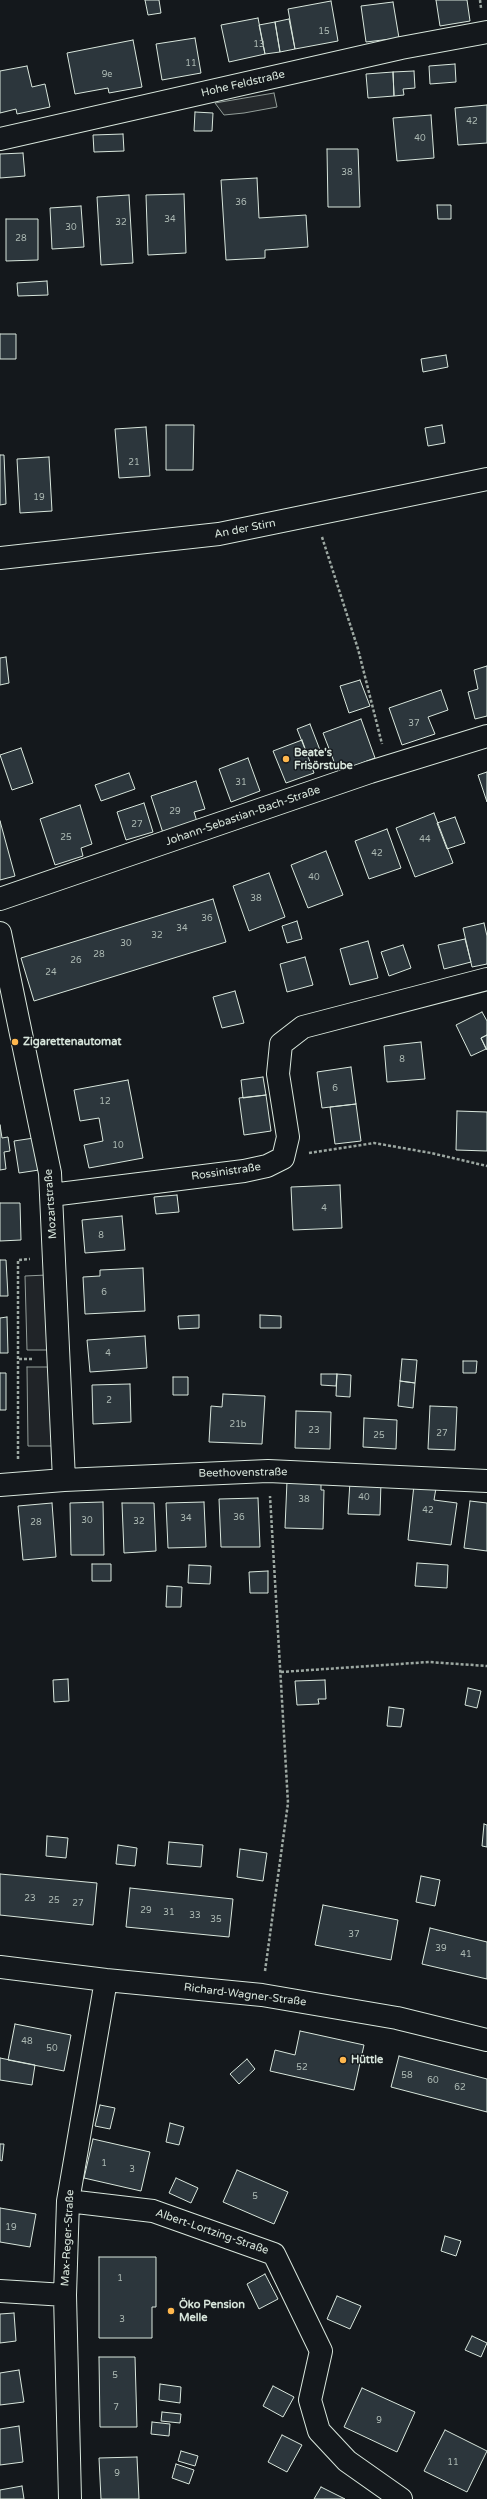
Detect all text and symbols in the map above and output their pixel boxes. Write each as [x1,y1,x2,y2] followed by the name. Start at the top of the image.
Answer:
[318,27,330,37] house number: 15
[253,40,265,50] house number: 13
[185,59,197,69] house number: 11
[200,68,286,100] street label: Hohe Feldstraße
[102,70,112,80] house number: 9e
[466,117,478,127] house number: 42
[414,134,426,144] house number: 40
[341,168,353,178] house number: 38
[235,198,247,208] house number: 36
[164,215,176,225] house number: 34
[115,218,127,228] house number: 32
[65,223,77,233] house number: 30
[15,234,27,244] house number: 28
[128,458,140,468] house number: 21
[33,493,45,503] house number: 19
[213,517,277,541] street label: An der Stirn
[408,719,420,729] house number: 37
[294,746,353,772] place label: Beate's Frisörstube
[281,754,291,764] marker: Beate's Frisörstube
[235,778,247,788] house number: 31
[164,783,322,849] street label: Johann-Sebastian-Bach-Straße
[169,807,181,817] house number: 29
[131,820,143,830] house number: 27
[60,833,72,843] house number: 25
[419,835,431,845] house number: 44
[371,849,383,859] house number: 42
[308,873,320,883] house number: 40
[250,894,262,904] house number: 38
[201,914,213,924] house number: 36
[176,924,188,934] house number: 34
[151,931,163,941] house number: 32
[120,939,132,949] house number: 30
[93,950,105,960] house number: 28
[70,956,82,966] house number: 26
[45,968,57,978] house number: 24
[23,1035,121,1049] place label: Zigarettenautomat
[10,1037,20,1047] marker: Zigarettenautomat
[399,1055,405,1065] house number: 8
[332,1084,338,1094] house number: 6
[99,1097,111,1107] house number: 12
[112,1141,124,1151] house number: 10
[190,1161,262,1183] street label: Rossinistraße
[42,1169,60,1239] street label: Mozartstraße
[321,1204,327,1214] house number: 4
[98,1231,104,1241] house number: 8
[101,1288,107,1298] house number: 6
[105,1349,111,1359] house number: 4
[106,1396,112,1406] house number: 2
[230,1420,246,1430] house number: 21b
[308,1426,320,1436] house number: 23
[436,1429,448,1439] house number: 27
[373,1431,385,1441] house number: 25
[198,1466,288,1480] street label: Beethovenstraße
[358,1493,370,1503] house number: 40
[298,1495,310,1505] house number: 38
[422,1506,434,1516] house number: 42
[233,1513,245,1523] house number: 36
[180,1514,192,1524] house number: 34
[81,1516,93,1526] house number: 30
[133,1517,145,1527] house number: 32
[30,1518,42,1528] house number: 28
[24,1894,36,1904] house number: 23
[48,1896,60,1906] house number: 25
[72,1899,84,1909] house number: 27
[140,1906,152,1916] house number: 29
[163,1908,175,1918] house number: 31
[189,1911,201,1921] house number: 33
[210,1915,222,1925] house number: 35
[348,1930,360,1940] house number: 37
[435,1944,447,1954] house number: 39
[460,1950,472,1960] house number: 41
[183,1981,307,2009] street label: Richard-Wagner-Straße
[21,2037,33,2047] house number: 48
[46,2044,58,2054] house number: 50
[351,2053,383,2067] place label: Hüttle
[338,2055,348,2065] marker: Hüttle
[296,2063,308,2073] house number: 52
[401,2071,413,2081] house number: 58
[427,2076,439,2086] house number: 60
[454,2083,466,2093] house number: 62
[101,2159,107,2169] house number: 1
[129,2165,135,2175] house number: 3
[59,2189,77,2287] street label: Max-Reger-Straße
[252,2192,258,2202] house number: 5
[154,2206,270,2258] street label: Albert-Lortzing-Straße
[5,2223,17,2233] house number: 19
[117,2274,123,2284] house number: 1
[179,2298,245,2324] place label: Öko Pension Melle
[166,2306,176,2316] marker: Öko Pension Melle
[119,2315,125,2325] house number: 3
[112,2371,118,2381] house number: 5
[113,2403,119,2413] house number: 7
[376,2416,382,2426] house number: 9
[447,2458,459,2468] house number: 11
[114,2469,120,2479] house number: 9

